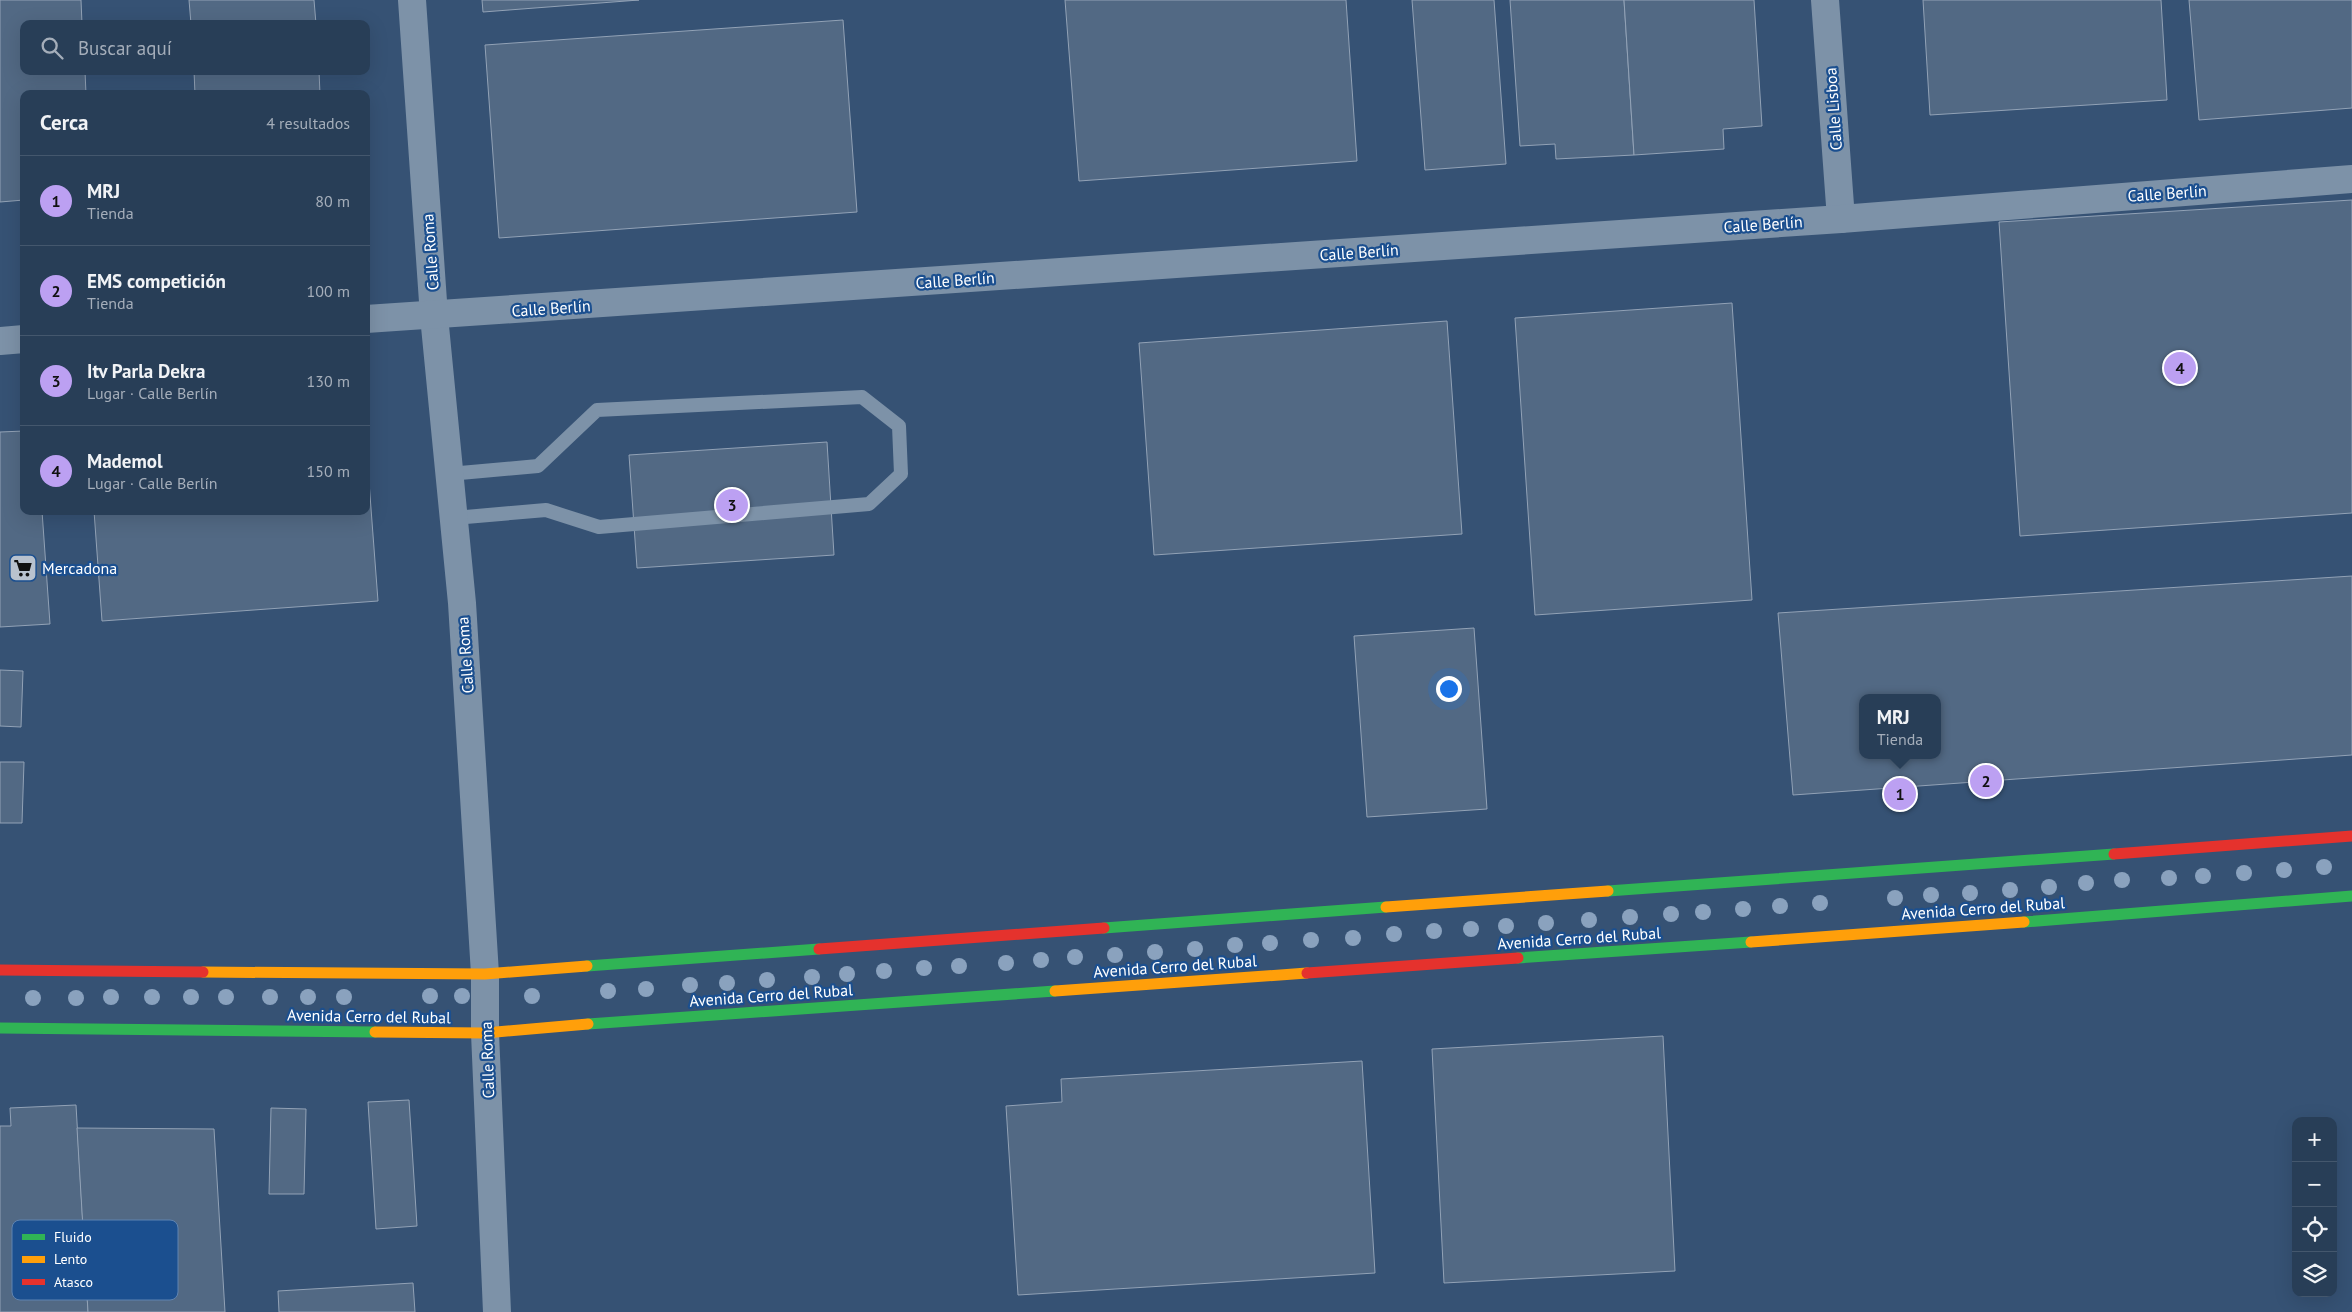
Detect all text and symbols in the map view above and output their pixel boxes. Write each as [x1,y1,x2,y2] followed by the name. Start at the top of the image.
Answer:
[20,20,370,75] search box
[38,34,66,62] icon: search
[78,36,172,60] text: Buscar aquí
[1820,67,1846,151] street label: Calle Lisboa
[40,109,89,136] text: Cerca
[266,113,350,133] text: 4 resultados
[87,179,120,203] text: MRJ
[2127,180,2207,206] street label: Calle Berlín
[51,191,61,211] text: 1
[315,191,350,211] text: 80 m
[87,203,134,223] text: Tienda
[1723,211,1803,237] street label: Calle Berlín
[417,213,443,291] street label: Calle Roma
[1319,239,1399,265] street label: Calle Berlín
[915,267,995,293] street label: Calle Berlín
[87,269,226,293] text: EMS competición
[51,281,61,301] text: 2
[307,281,350,301] text: 100 m
[87,293,134,313] text: Tienda
[511,295,591,321] street label: Calle Berlín
[2164,349,2196,387] pin: 4
[87,359,205,383] text: Itv Parla Dekra
[51,371,61,391] text: 3
[307,371,350,391] text: 130 m
[87,383,218,403] text: Lugar · Calle Berlín
[87,449,163,473] text: Mademol
[51,461,61,481] text: 4
[307,461,350,481] text: 150 m
[87,473,218,493] text: Lugar · Calle Berlín
[716,486,748,524] pin: 3
[8,553,38,583] supermarket icon: Mercadona
[42,558,117,578] place label: Mercadona
[452,616,478,694] street label: Calle Roma
[1436,676,1462,702] your location
[1859,694,1941,759] popup
[1877,705,1910,729] text: MRJ
[1877,729,1923,749] text: Tienda
[1970,762,2002,800] pin: 2
[1884,775,1916,813] pin: 1
[1901,892,2066,924] street label: Avenida Cerro del Rubal
[1497,922,1662,954] street label: Avenida Cerro del Rubal
[1093,950,1258,982] street label: Avenida Cerro del Rubal
[689,979,854,1011] street label: Avenida Cerro del Rubal
[287,1005,451,1027] street label: Avenida Cerro del Rubal
[476,1021,498,1099] street label: Calle Roma
[2292,1117,2337,1297] map controls
[2292,1117,2337,1162] button: +
[2292,1162,2337,1207] button: −
[2292,1207,2337,1252] button: locate
[12,1220,178,1300] legend
[54,1228,92,1246] text: Fluido
[54,1250,87,1268] text: Lento
[2292,1252,2337,1297] button: layers
[54,1273,93,1291] text: Atasco

